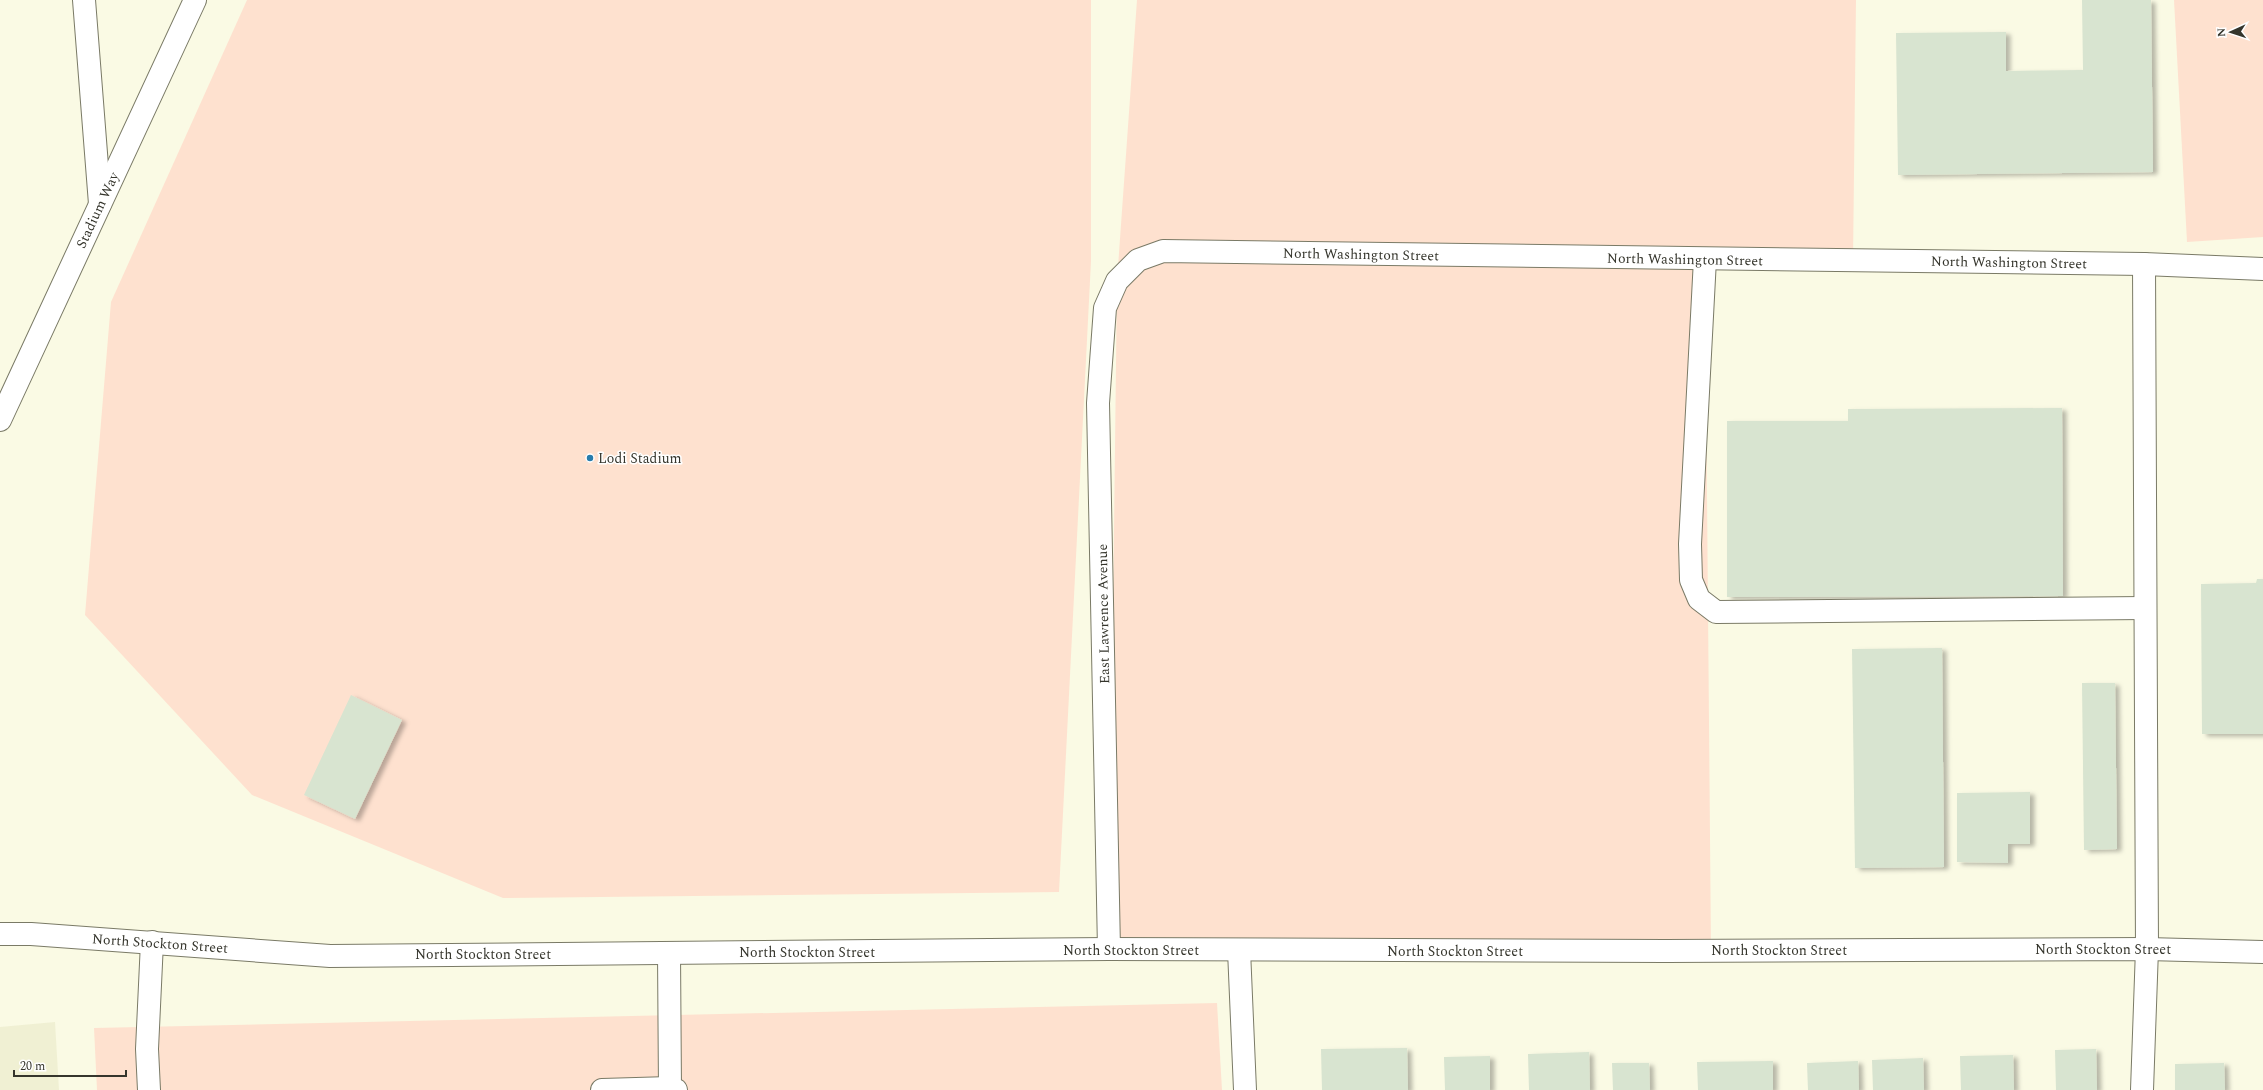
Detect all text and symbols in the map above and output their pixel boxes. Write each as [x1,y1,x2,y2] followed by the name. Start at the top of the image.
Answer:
[2211,12,2251,52] north arrow
[2213,28,2230,37] text: N
[71,167,125,252] street label: Stadium Way
[1283,243,1439,266] street label: North Washington Street
[1607,248,1763,271] street label: North Washington Street
[1931,251,2087,274] street label: North Washington Street
[598,448,682,469] place label: Lodi Stadium
[585,453,595,463] marker: Lodi Stadium
[1092,543,1115,684] street label: East Lawrence Avenue
[91,928,229,959] street label: North Stockton Street
[2035,939,2171,960] street label: North Stockton Street
[1063,940,1199,961] street label: North Stockton Street
[1711,940,1847,961] street label: North Stockton Street
[1387,941,1523,962] street label: North Stockton Street
[739,942,875,963] street label: North Stockton Street
[415,944,551,965] street label: North Stockton Street
[14,1052,126,1078] scale bar
[20,1057,45,1076] text: 20 m

